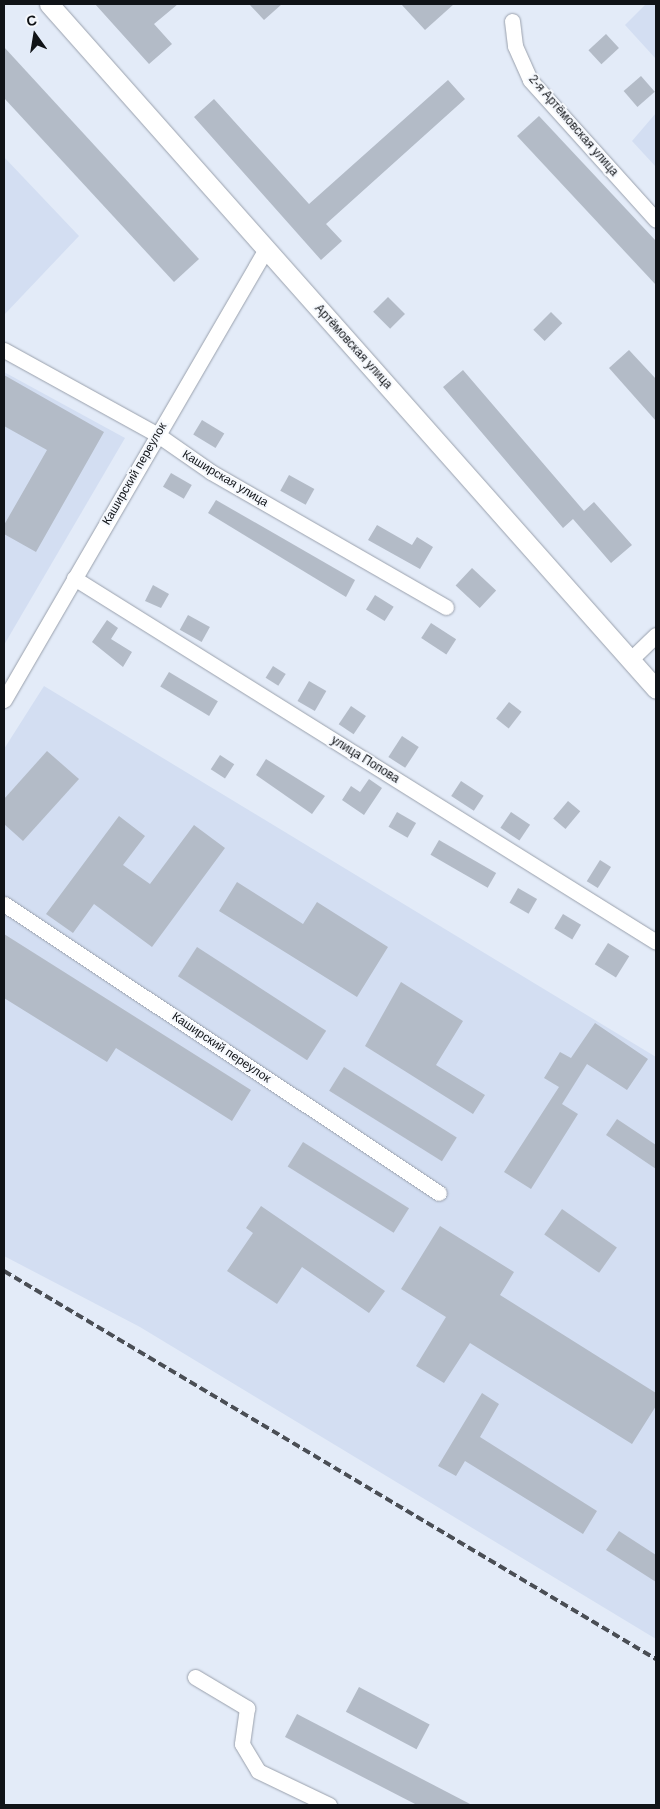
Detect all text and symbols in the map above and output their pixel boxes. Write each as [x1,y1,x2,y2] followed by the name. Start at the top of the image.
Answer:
[10,10,60,60] north arrow
[25,11,38,29] text: С
[525,73,621,179] street label: 2-я Артёмовская улица
[311,302,395,392] street label: Артёмовская улица
[100,420,170,528] street label: Каширский переулок
[179,448,271,510] street label: Каширская улица
[328,733,402,787] street label: улица Попова
[169,1010,273,1086] street label: Каширский переулок

